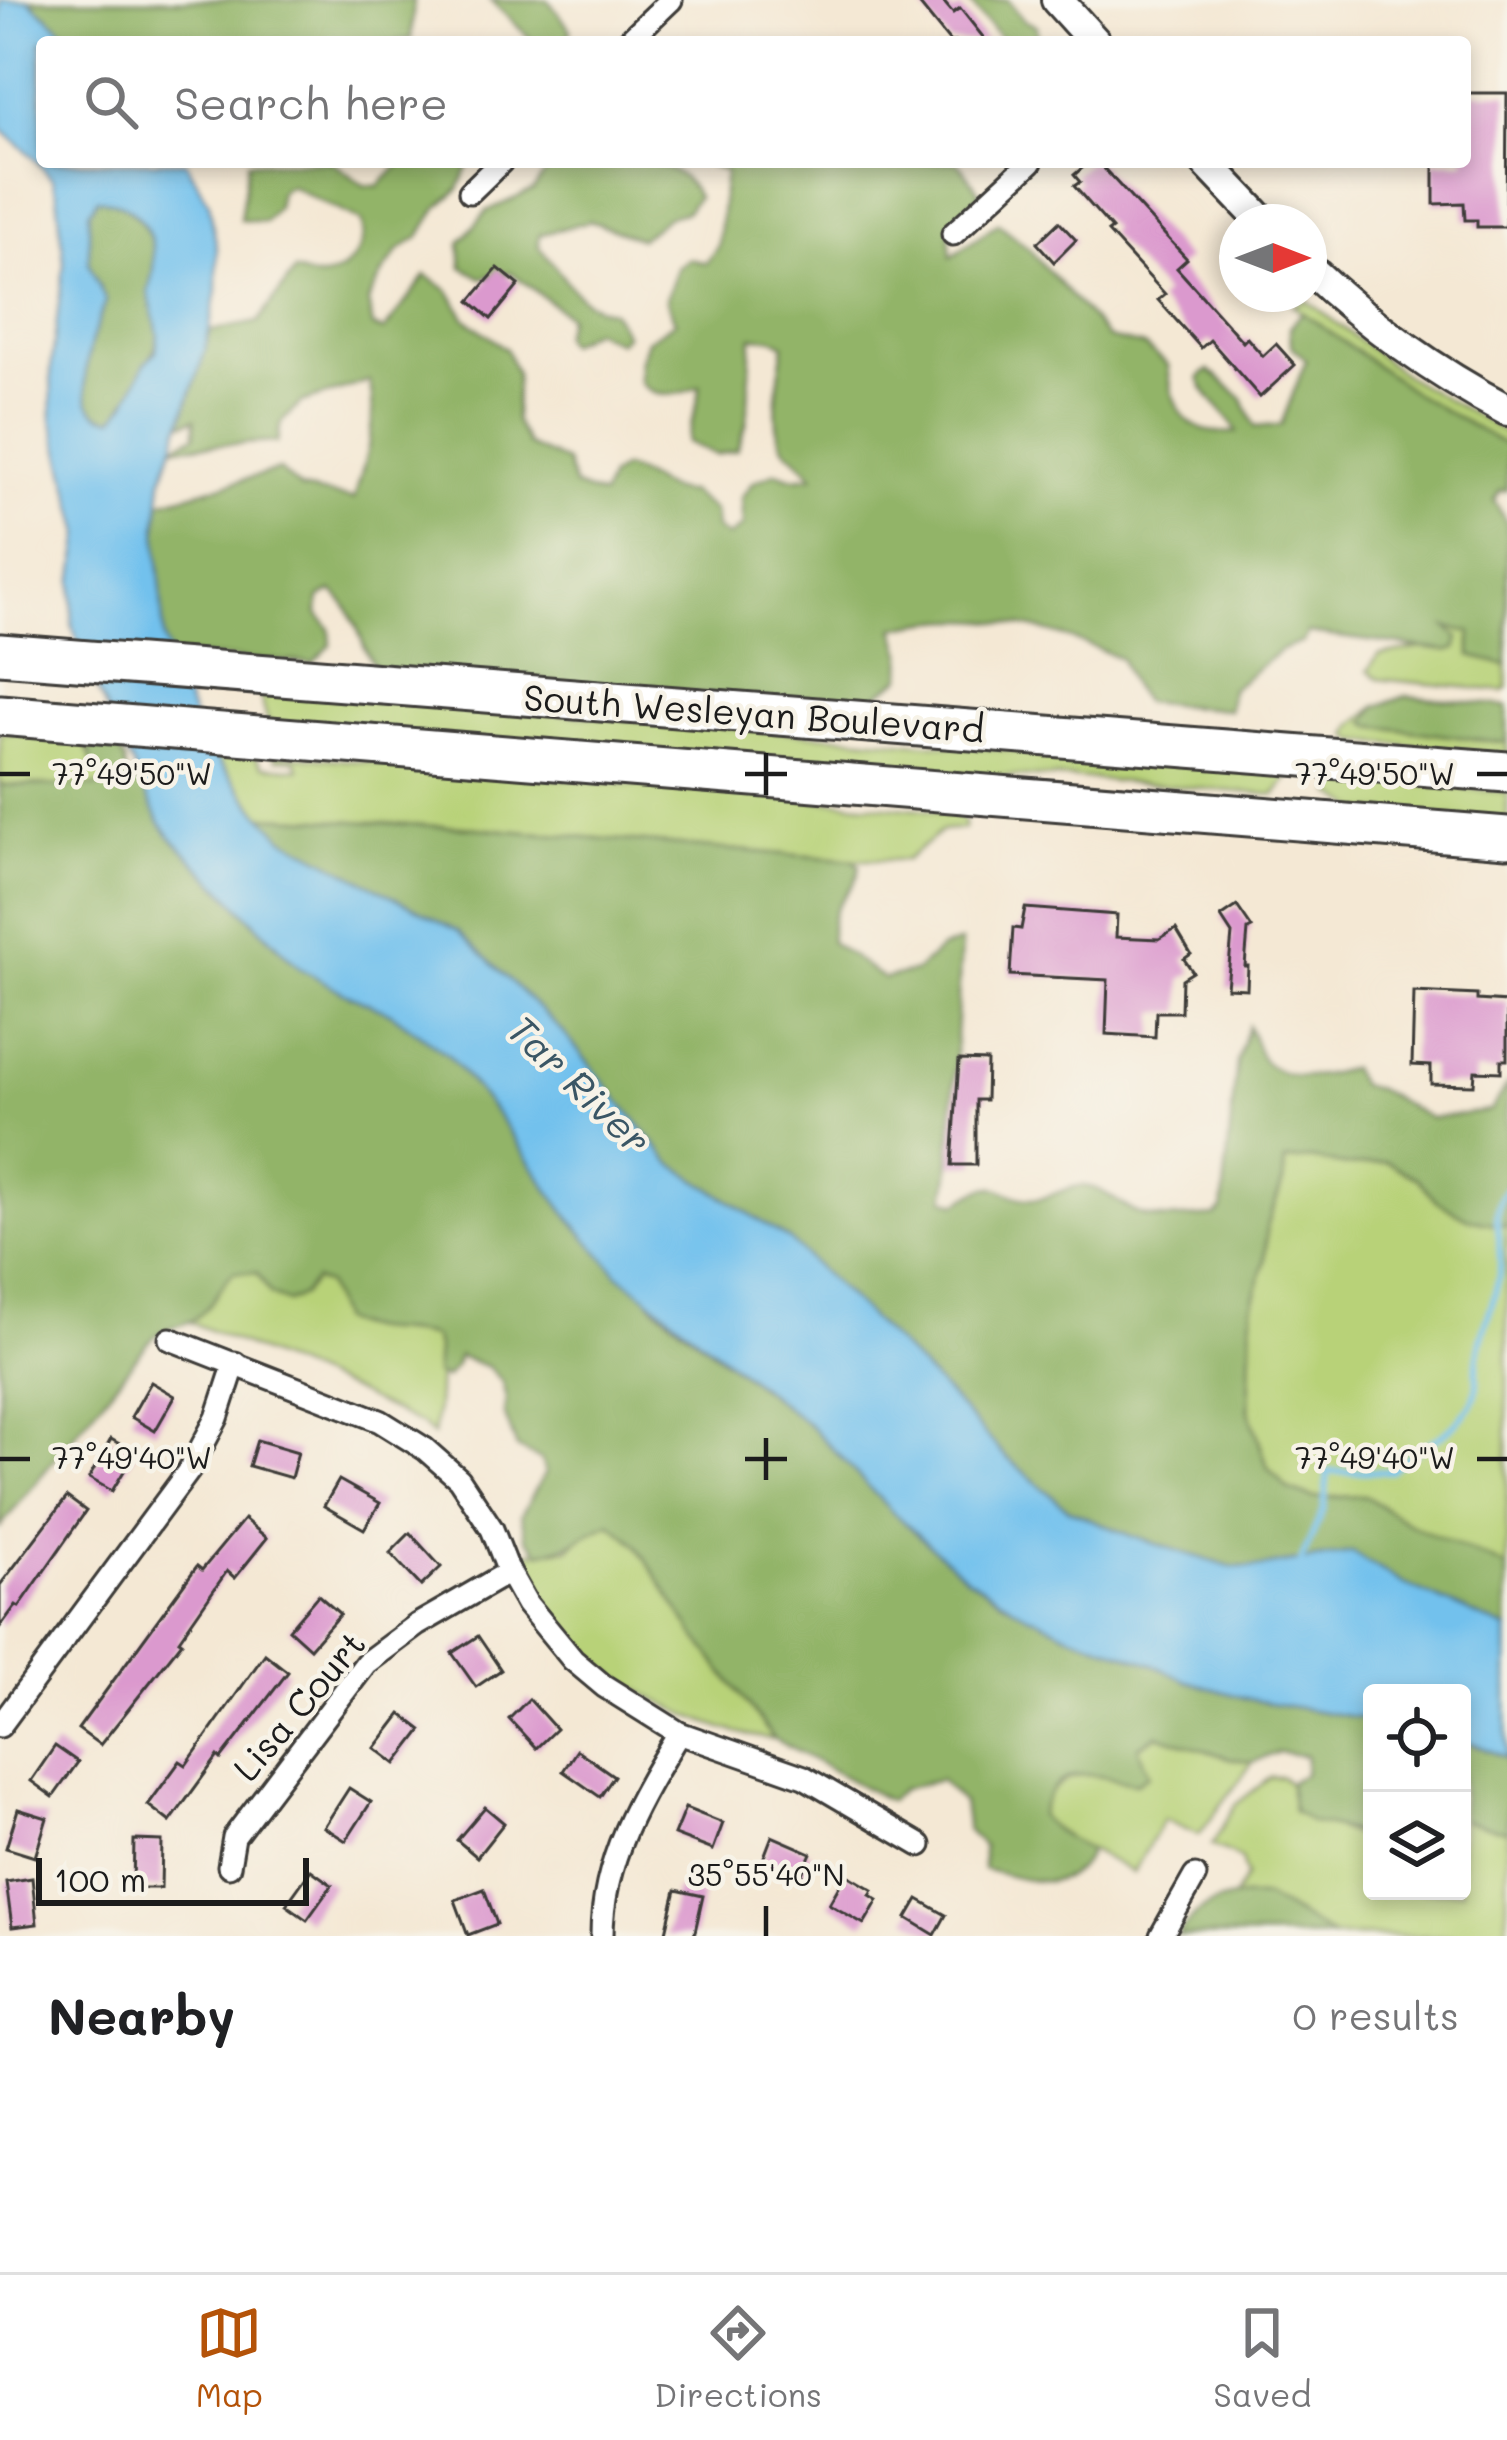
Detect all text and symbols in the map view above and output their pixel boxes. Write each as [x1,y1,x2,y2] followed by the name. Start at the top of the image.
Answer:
[36,36,1471,168] search box
[78,69,144,135] icon: search
[174,73,448,131] text: Search here
[1219,204,1327,312] north arrow
[522,672,986,753] street label: South Wesleyan Boulevard
[52,753,212,793] text: 77°49'50"W
[1295,753,1455,793] text: 77°49'50"W
[498,1003,662,1165] water label: Tar River
[52,1437,212,1477] text: 77°49'40"W
[1295,1437,1455,1477] text: 77°49'40"W
[221,1620,375,1790] street label: Lisa Court
[1363,1684,1471,1900] map controls
[1363,1684,1471,1792] button: locate
[1363,1792,1471,1900] button: layers
[36,1852,309,1905] scale bar
[687,1854,845,1894] text: 35°55'40"N
[54,1857,146,1900] text: 100 m
[48,1981,235,2048] text: Nearby
[1293,1989,1459,2040] text: 0 results
[196,2300,263,2415] tab: Map
[654,2300,822,2415] tab: Directions
[1213,2300,1311,2415] tab: Saved

